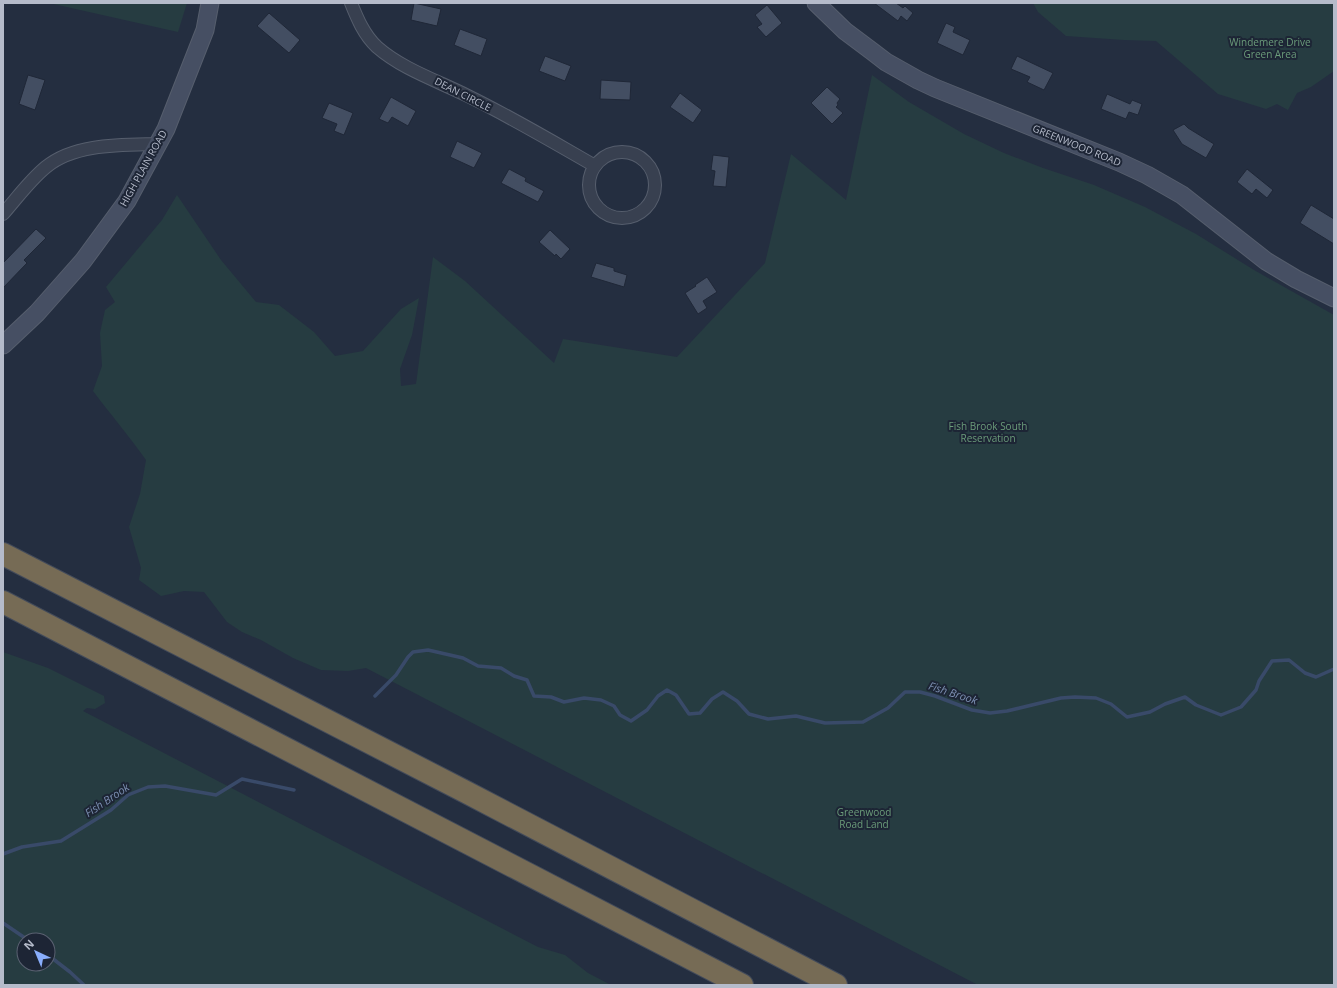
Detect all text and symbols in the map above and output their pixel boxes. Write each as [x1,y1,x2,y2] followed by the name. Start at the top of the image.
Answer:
[1229,35,1311,61] park label: Windemere Drive Green Area
[432,74,494,114] street label: DEAN CIRCLE
[1031,121,1123,169] street label: GREENWOOD ROAD
[116,127,170,209] street label: HIGH PLAIN ROAD
[949,419,1027,445] park label: Fish Brook South Reservation
[927,678,980,708] water label: Fish Brook
[82,779,132,820] water label: Fish Brook
[837,805,891,831] park label: Greenwood Road Land
[16,932,56,972] north arrow
[20,936,37,953] text: N

